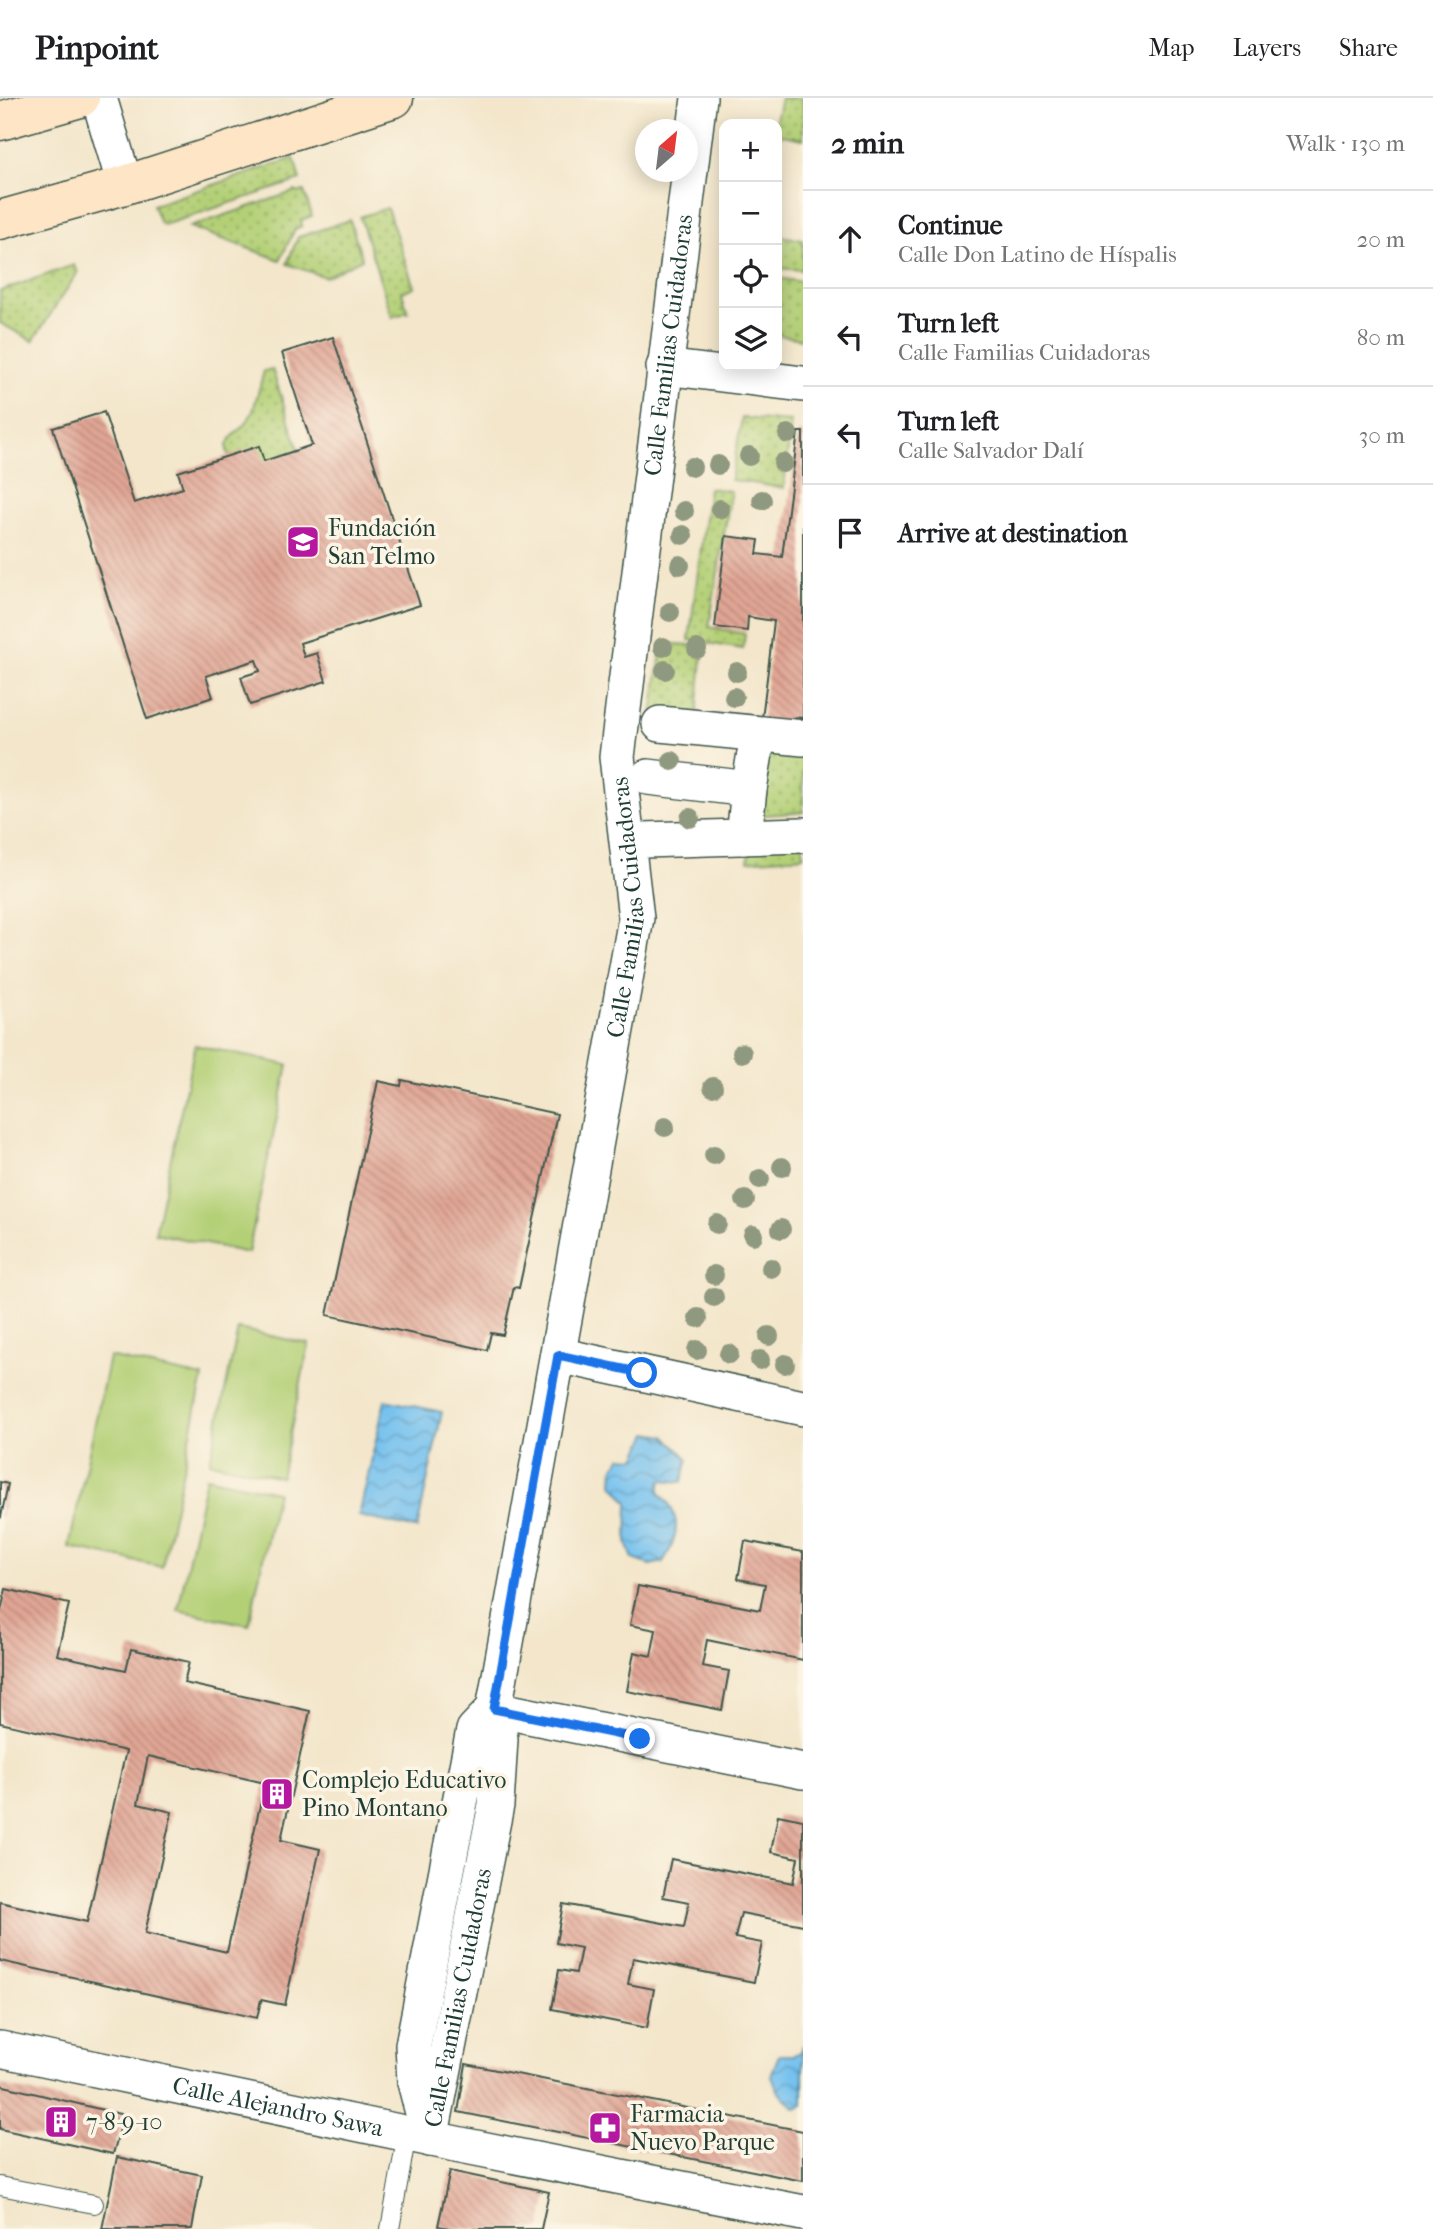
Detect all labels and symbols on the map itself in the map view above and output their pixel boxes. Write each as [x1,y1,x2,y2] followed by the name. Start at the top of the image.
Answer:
[635,119,698,182] north arrow
[638,213,698,478] street label: Calle Familias Cuidadoras
[328,514,436,570] place label: Fundación San Telmo
[284,523,322,561] school or university icon: Fundación San Telmo
[601,775,650,1040] street label: Calle Familias Cuidadoras
[626,1357,657,1388] route start
[624,1723,655,1754] route end
[302,1766,506,1822] place label: Complejo Educativo Pino Montano
[258,1775,296,1813] building icon: Complejo Educativo Pino Montano
[419,1866,497,2130] street label: Calle Familias Cuidadoras
[170,2071,387,2143] street label: Calle Alejandro Sawa
[630,2100,775,2156] place label: Farmacia Nuevo Parque
[42,2103,80,2141] building icon: 7-8-9-10
[86,2108,163,2136] place label: 7-8-9-10
[586,2109,624,2147] pharmacy icon: Farmacia Nuevo Parque

